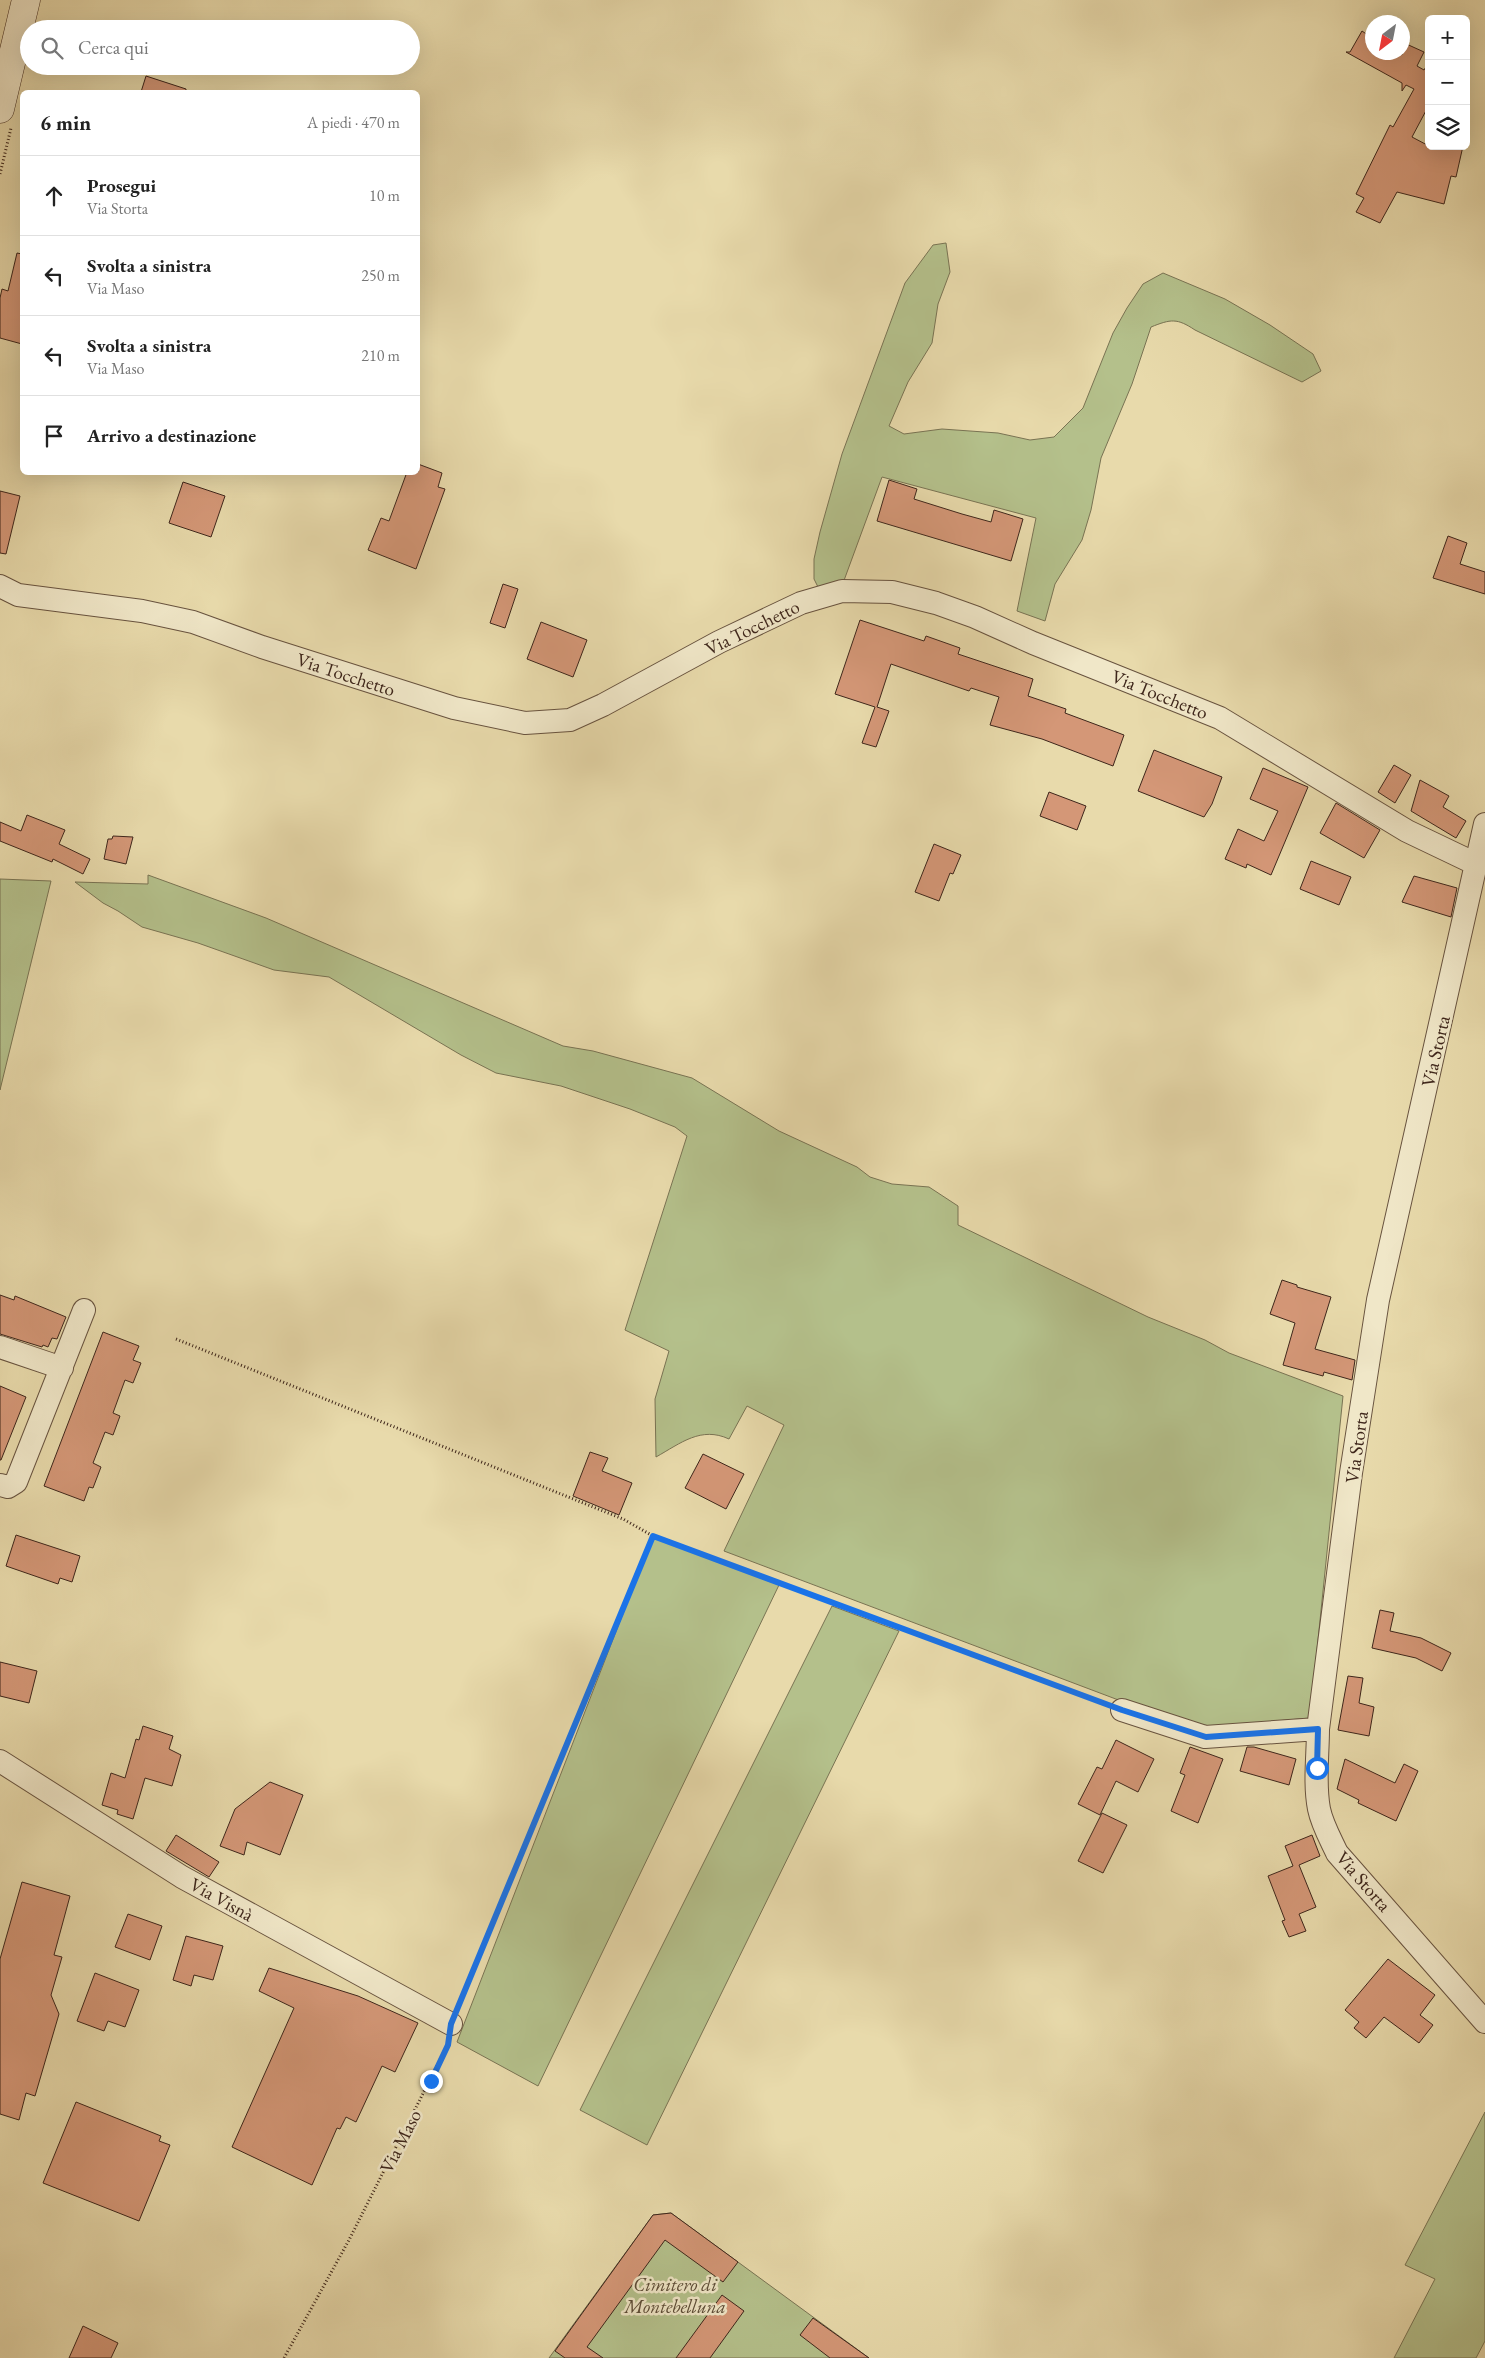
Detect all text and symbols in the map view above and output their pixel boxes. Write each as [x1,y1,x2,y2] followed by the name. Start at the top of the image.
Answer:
[1365,15,1410,60] north arrow
[1425,15,1470,150] map controls
[1425,15,1470,60] button: +
[20,20,420,75] search box
[38,34,66,62] icon: search
[78,35,149,60] text: Cerca qui
[1425,60,1470,105] button: −
[1425,105,1470,150] button: layers
[40,109,91,136] text: 6 min
[307,112,400,133] text: A piedi · 470 m
[87,173,156,198] text: Prosegui
[40,182,68,210] icon: ahead
[369,185,400,206] text: 10 m
[87,198,148,219] text: Via Storta
[87,253,211,278] text: Svolta a sinistra
[40,262,68,290] icon: left
[361,265,400,286] text: 250 m
[87,278,145,299] text: Via Maso
[87,333,211,358] text: Svolta a sinistra
[40,342,68,370] icon: left
[361,345,400,366] text: 210 m
[87,358,145,379] text: Via Maso
[40,422,68,450] icon: arrive
[87,423,256,448] text: Arrivo a destinazione
[701,594,804,661] street label: Via Tocchetto
[293,647,398,702] street label: Via Tocchetto
[1108,664,1212,725] street label: Via Tocchetto
[1415,1013,1456,1089] street label: Via Storta
[1339,1409,1374,1485] street label: Via Storta
[1306,1757,1329,1780] route start
[1330,1846,1397,1917] street label: Via Storta
[185,1872,258,1927] street label: Via Visnà
[420,2070,443,2093] route end
[374,2105,427,2177] street label: Via Maso
[623,2272,726,2319] park label: Cimitero di Montebelluna

